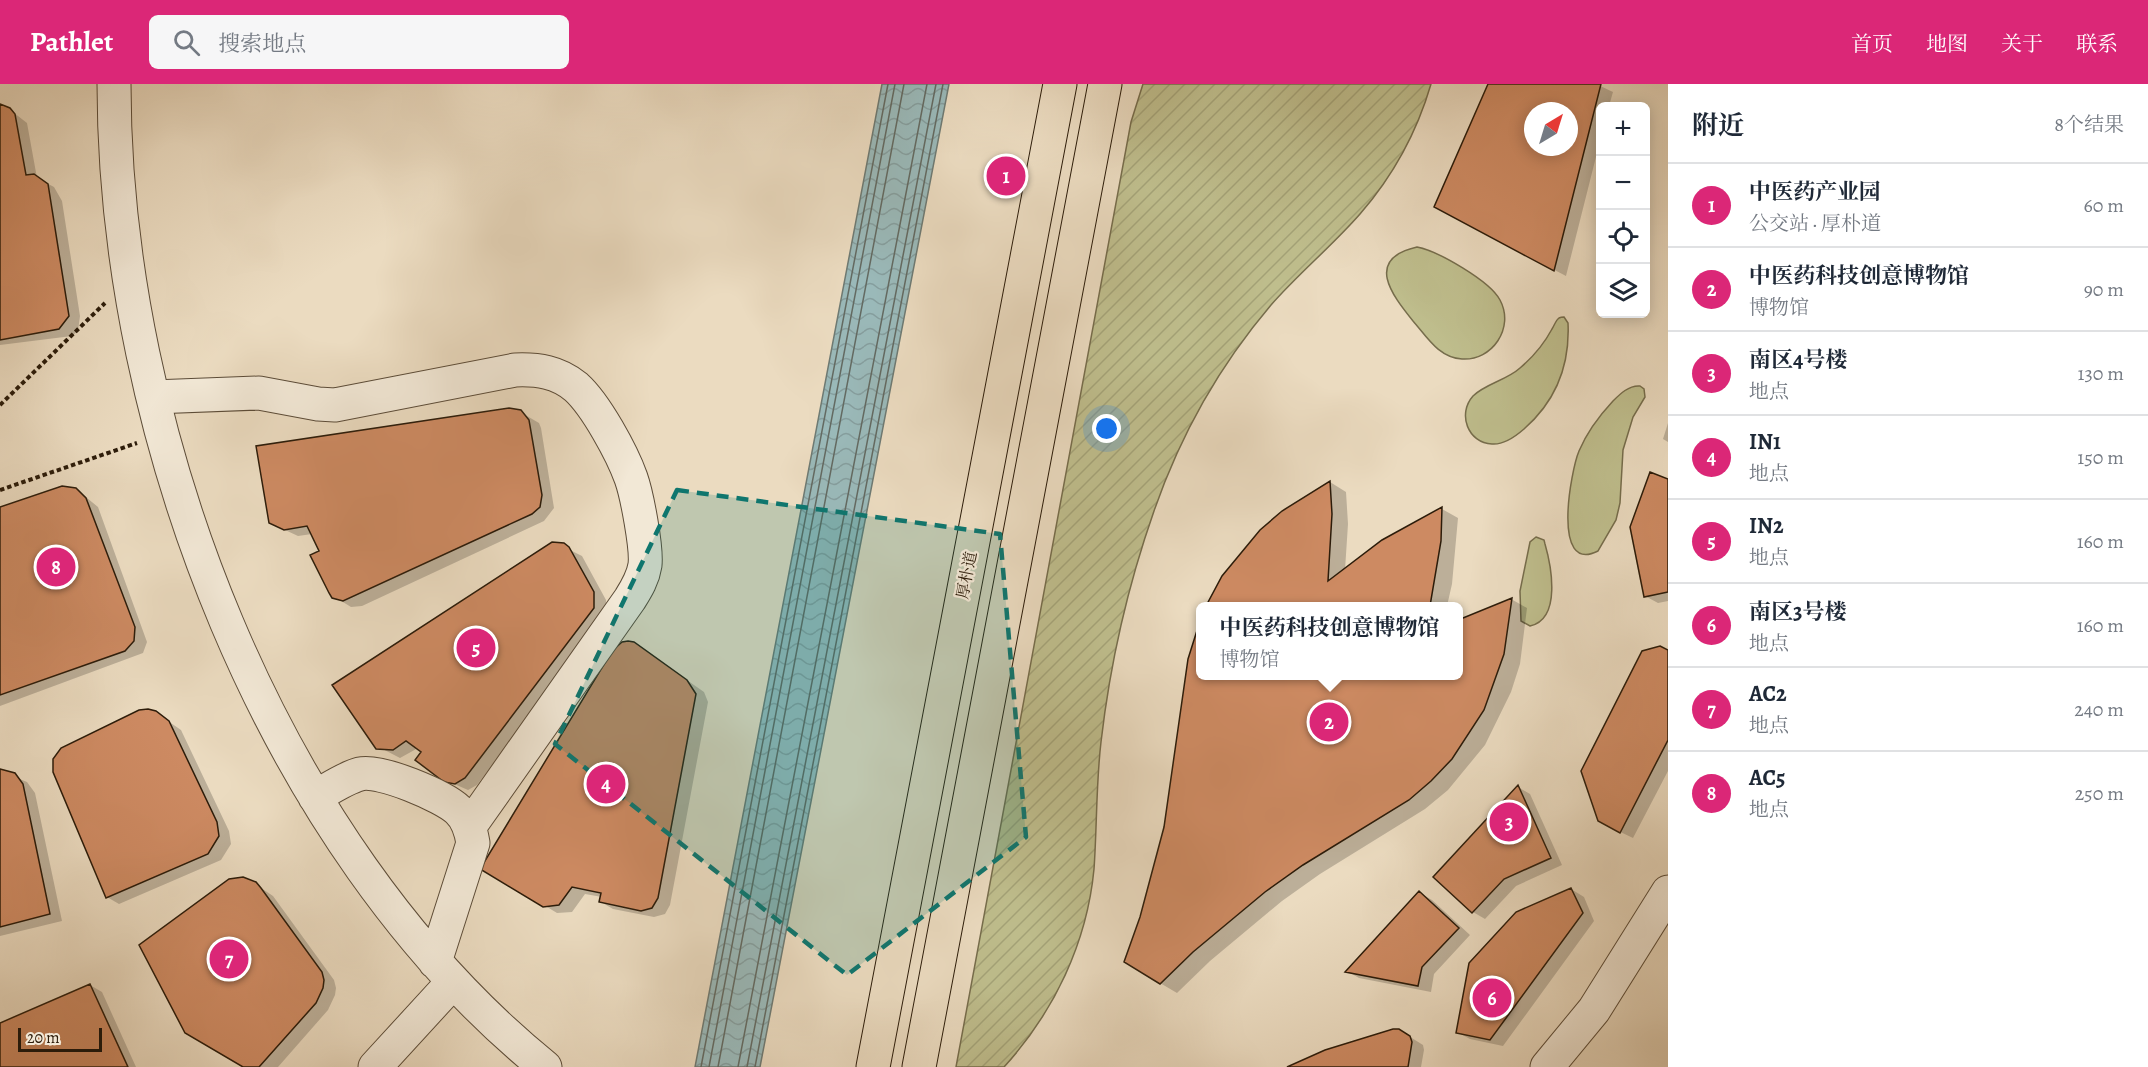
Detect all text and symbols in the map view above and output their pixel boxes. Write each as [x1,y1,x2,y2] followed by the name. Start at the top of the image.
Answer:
[149,15,569,69] search box
[30,23,113,61] text: Pathlet
[170,26,203,59] icon: search
[218,29,306,59] text: 搜索地点
[1851,30,1893,58] text: 首页
[1926,30,1968,58] text: 地图
[2001,30,2043,58] text: 关于
[2076,30,2118,58] text: 联系
[1524,102,1578,156] north arrow
[1596,102,1650,318] map controls
[1596,102,1650,156] button: +
[1692,108,1744,143] text: 附近
[2054,111,2124,138] text: 8个结果
[986,154,1026,199] pin: 1
[1596,156,1650,210] button: −
[1749,177,1881,207] text: 中医药产业园
[1708,192,1715,219] text: 1
[2084,192,2124,219] text: 60 m
[1596,210,1650,264] button: locate
[1749,210,1881,237] text: 公交站 · 厚朴道
[1749,261,1969,291] text: 中医药科技创意博物馆
[1596,264,1650,318] button: layers
[1707,276,1716,303] text: 2
[2084,276,2124,303] text: 90 m
[1749,294,1809,321] text: 博物馆
[1749,345,1847,375] text: 南区4号楼
[1707,360,1716,387] text: 3
[2078,360,2124,387] text: 130 m
[1749,378,1789,405] text: 地点
[1092,414,1121,443] your location
[1749,427,1781,457] text: IN1
[1707,444,1716,471] text: 4
[2077,444,2124,471] text: 150 m
[1749,460,1789,487] text: 地点
[1749,511,1784,541] text: IN2
[1707,528,1716,555] text: 5
[2077,528,2124,555] text: 160 m
[36,544,76,590] pin: 8
[1749,544,1789,571] text: 地点
[952,550,982,601] street label: 厚朴道
[1749,597,1846,627] text: 南区3号楼
[1196,602,1463,680] popup
[1707,612,1716,639] text: 6
[2077,612,2124,639] text: 160 m
[1219,613,1440,643] text: 中医药科技创意博物馆
[456,626,496,670] pin: 5
[1749,630,1789,657] text: 地点
[1219,646,1279,673] text: 博物馆
[1749,679,1787,709] text: AC2
[1707,696,1716,723] text: 7
[2074,696,2124,723] text: 240 m
[1310,700,1348,744] pin: 2
[1749,712,1789,739] text: 地点
[586,762,626,806] pin: 4
[1749,763,1785,793] text: AC5
[1707,780,1716,807] text: 8
[2075,780,2124,807] text: 250 m
[1749,796,1789,823] text: 地点
[1490,800,1528,844] pin: 3
[210,936,248,982] pin: 7
[1472,976,1512,1020] pin: 6
[18,1025,102,1052] scale bar
[27,1027,60,1049] text: 20 m

